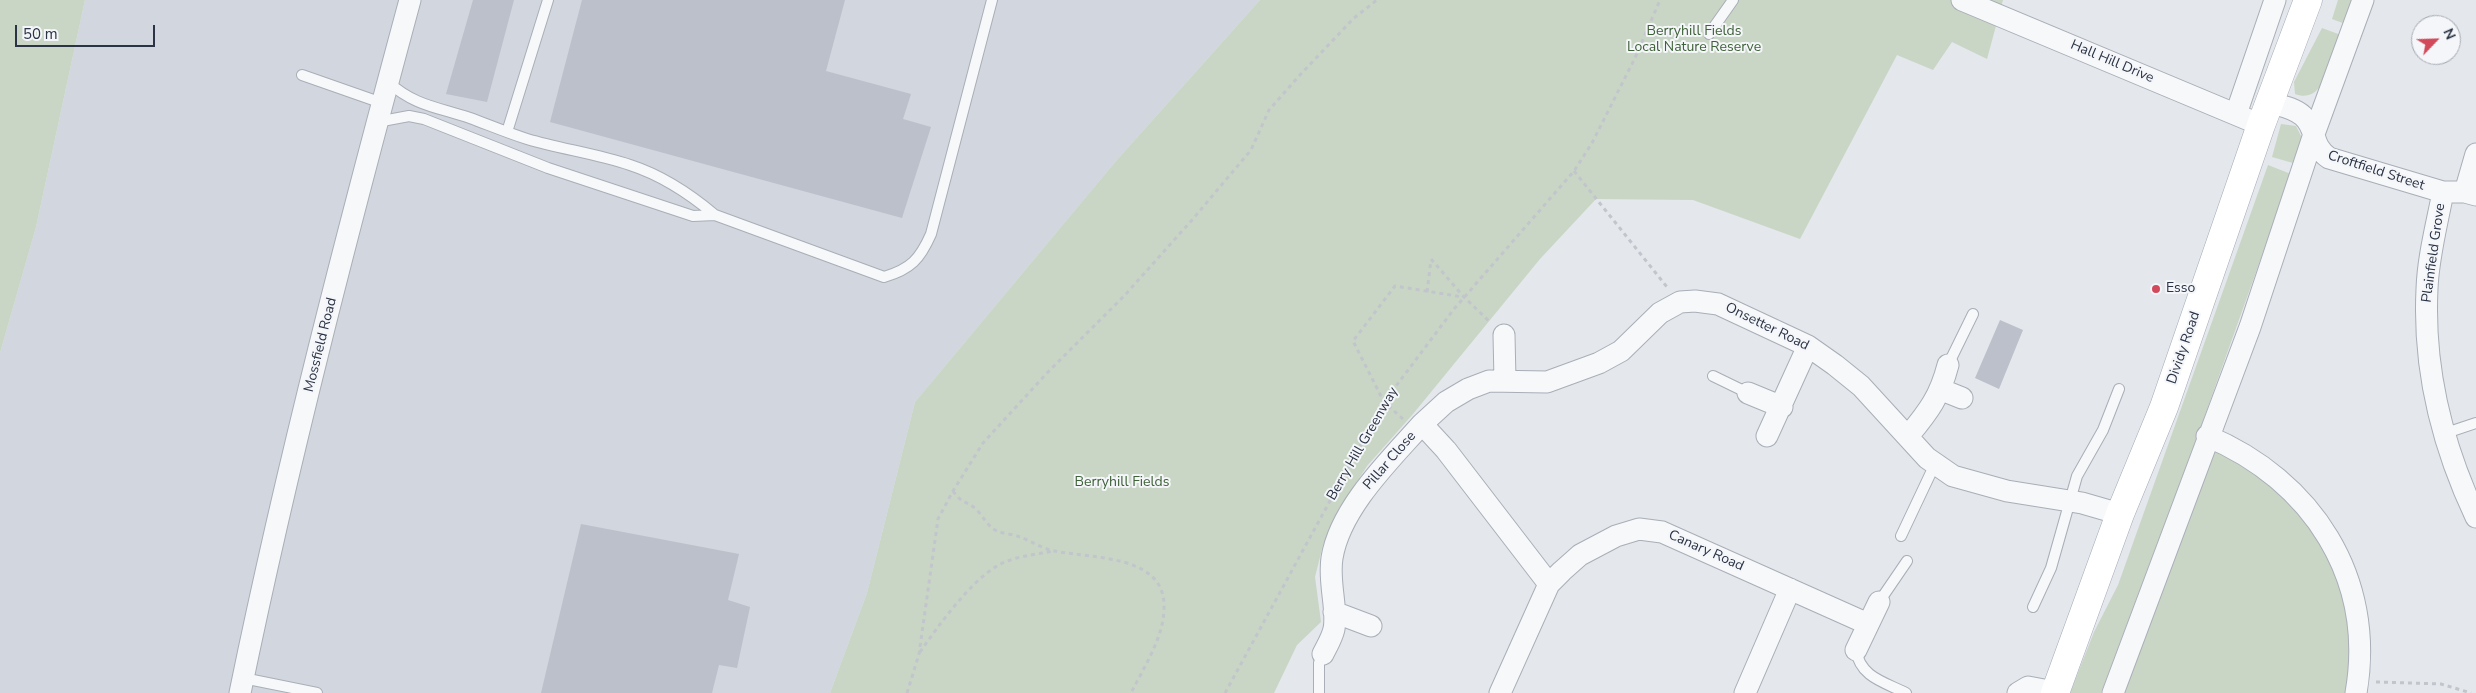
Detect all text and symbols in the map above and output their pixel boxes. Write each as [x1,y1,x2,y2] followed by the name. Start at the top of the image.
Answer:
[18,15,158,47] scale bar
[2411,15,2461,65] north arrow
[23,24,58,44] text: 50 m
[1627,24,1761,56] park label: Berryhill Fields Local Nature Reserve
[2438,25,2460,43] text: N
[2068,37,2156,87] street label: Hall Hill Drive
[2326,147,2426,195] street label: Croftfield Street
[2419,202,2449,304] street label: Plainfield Grove
[2166,281,2195,297] place label: Esso
[2150,283,2162,295] marker: Esso
[301,296,341,394] street label: Mossfield Road
[1722,299,1812,355] street label: Onsetter Road
[2164,310,2204,386] street label: Dividy Road
[1324,384,1402,504] street label: Berry Hill Greenway
[1360,428,1420,494] street label: Pillar Close
[1075,475,1169,491] park label: Berryhill Fields
[1666,527,1746,575] street label: Canary Road

